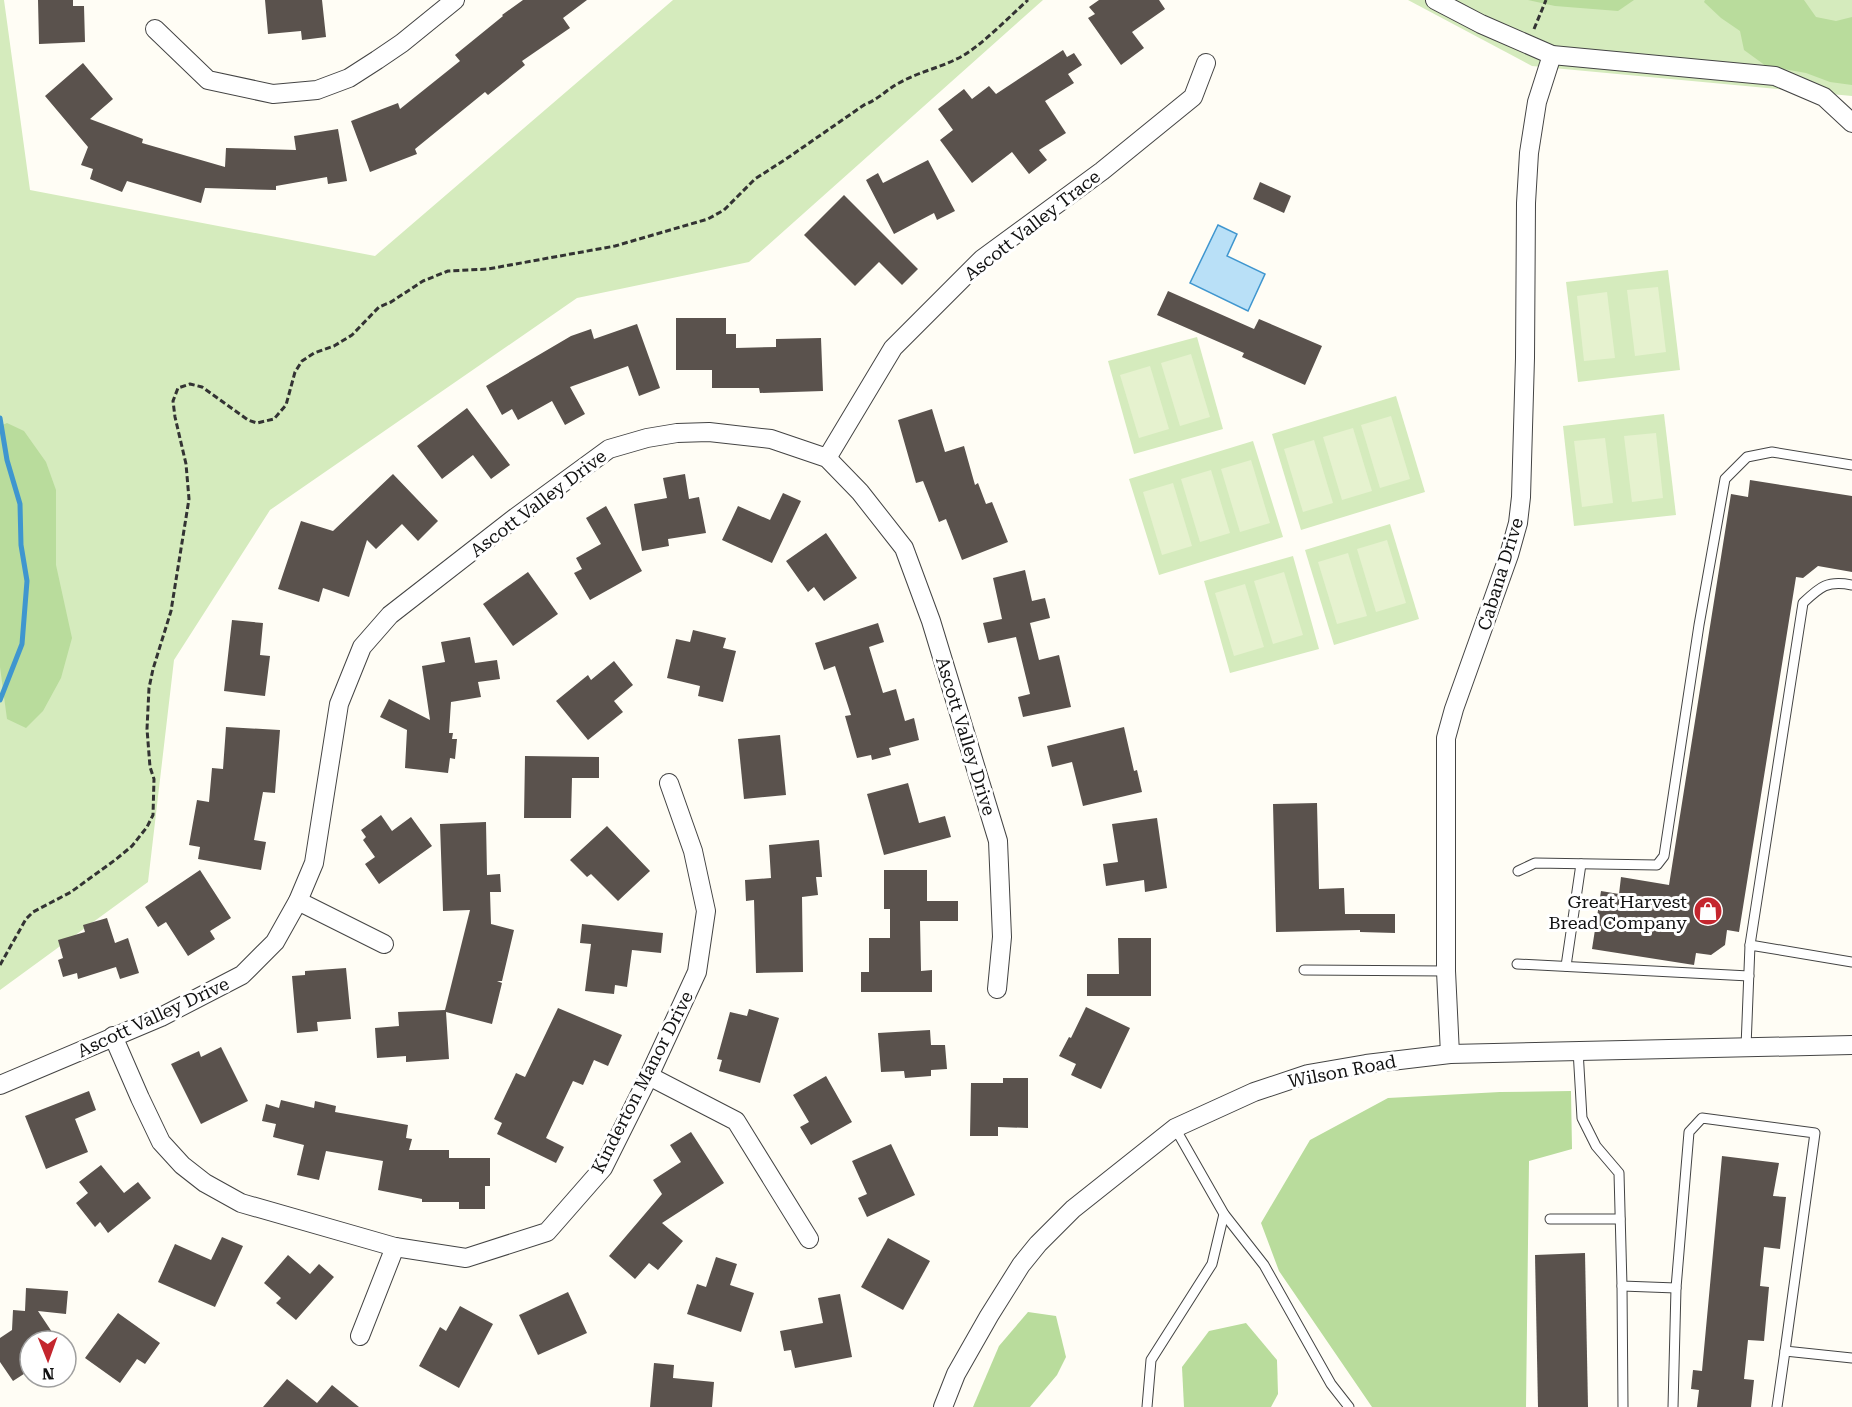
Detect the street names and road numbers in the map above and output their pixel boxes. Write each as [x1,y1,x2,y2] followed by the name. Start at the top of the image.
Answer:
[960,165,1104,284] street label: Ascott Valley Trace
[466,445,610,561] street label: Ascott Valley Drive
[1473,515,1527,633] street label: Cabana Drive
[932,654,1000,818] street label: Ascott Valley Drive
[74,973,232,1061] street label: Ascott Valley Drive
[587,987,697,1177] street label: Kinderton Manor Drive
[1286,1050,1398,1092] street label: Wilson Road

